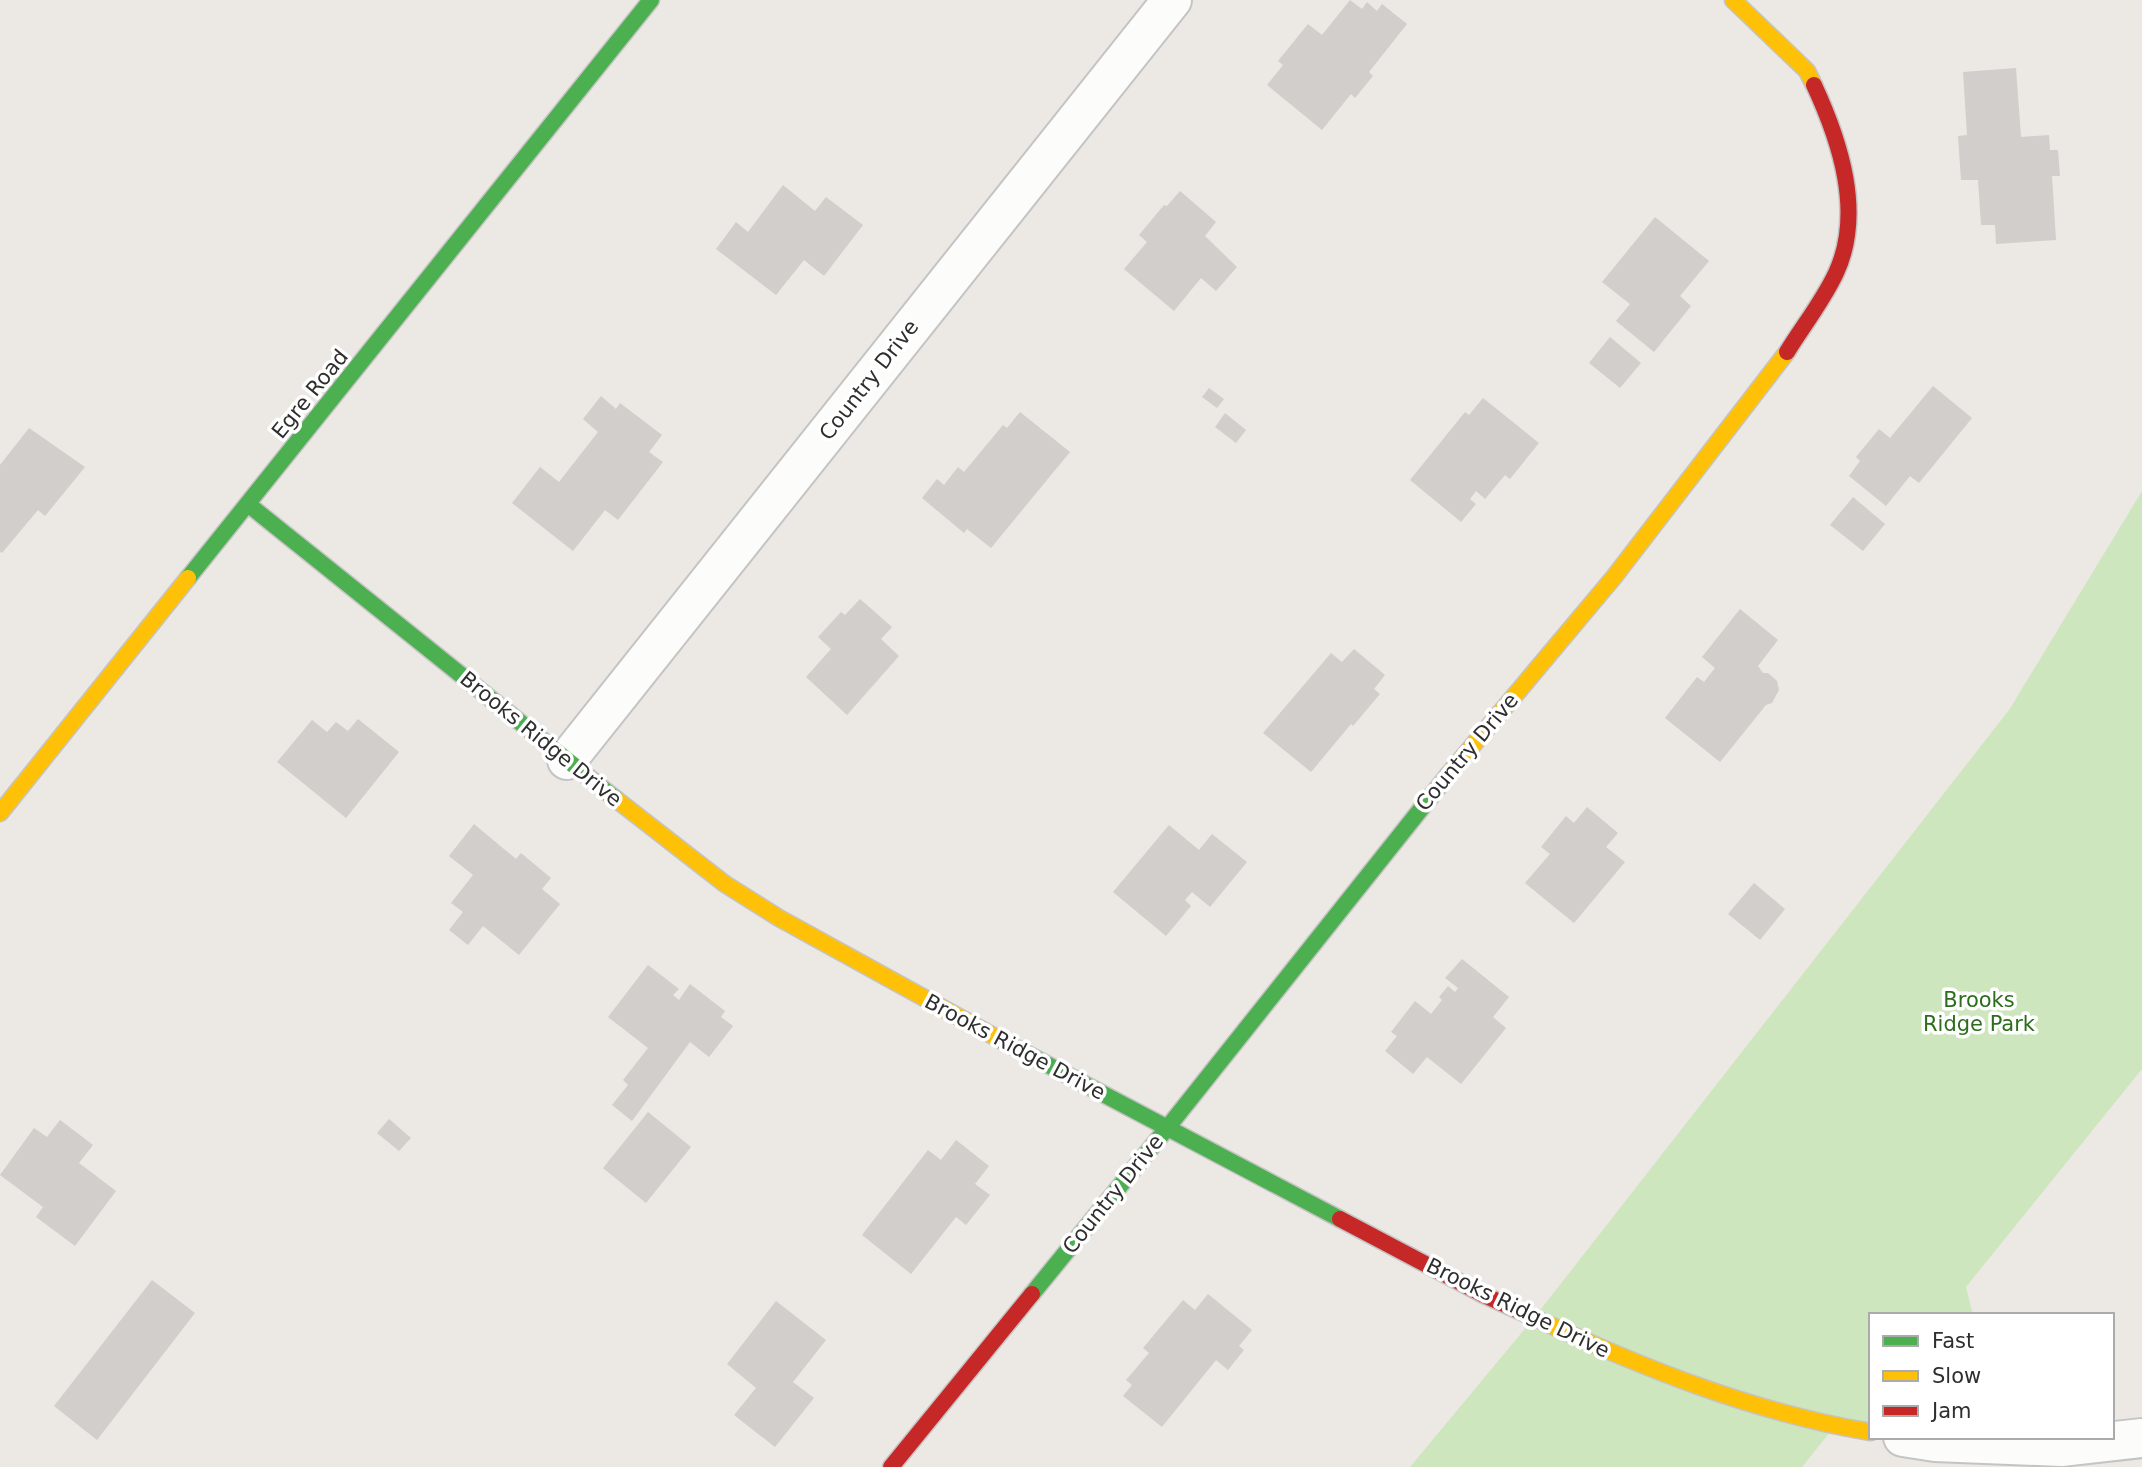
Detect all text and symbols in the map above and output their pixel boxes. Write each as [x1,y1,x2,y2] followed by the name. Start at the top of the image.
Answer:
[815,315,923,445] street label: Country Drive
[267,345,353,443] street label: Egre Road
[455,667,627,811] street label: Brooks Ridge Drive
[1411,688,1523,816] street label: Country Drive
[1923,988,2036,1036] park label: Brooks Ridge Park
[921,989,1109,1105] street label: Brooks Ridge Drive
[1058,1130,1168,1258] street label: Country Drive
[1423,1253,1613,1363] street label: Brooks Ridge Drive
[1869,1313,2114,1439] legend
[1932,1329,1974,1353] text: Fast
[1932,1364,1981,1388] text: Slow
[1930,1399,1972,1423] text: Jam

